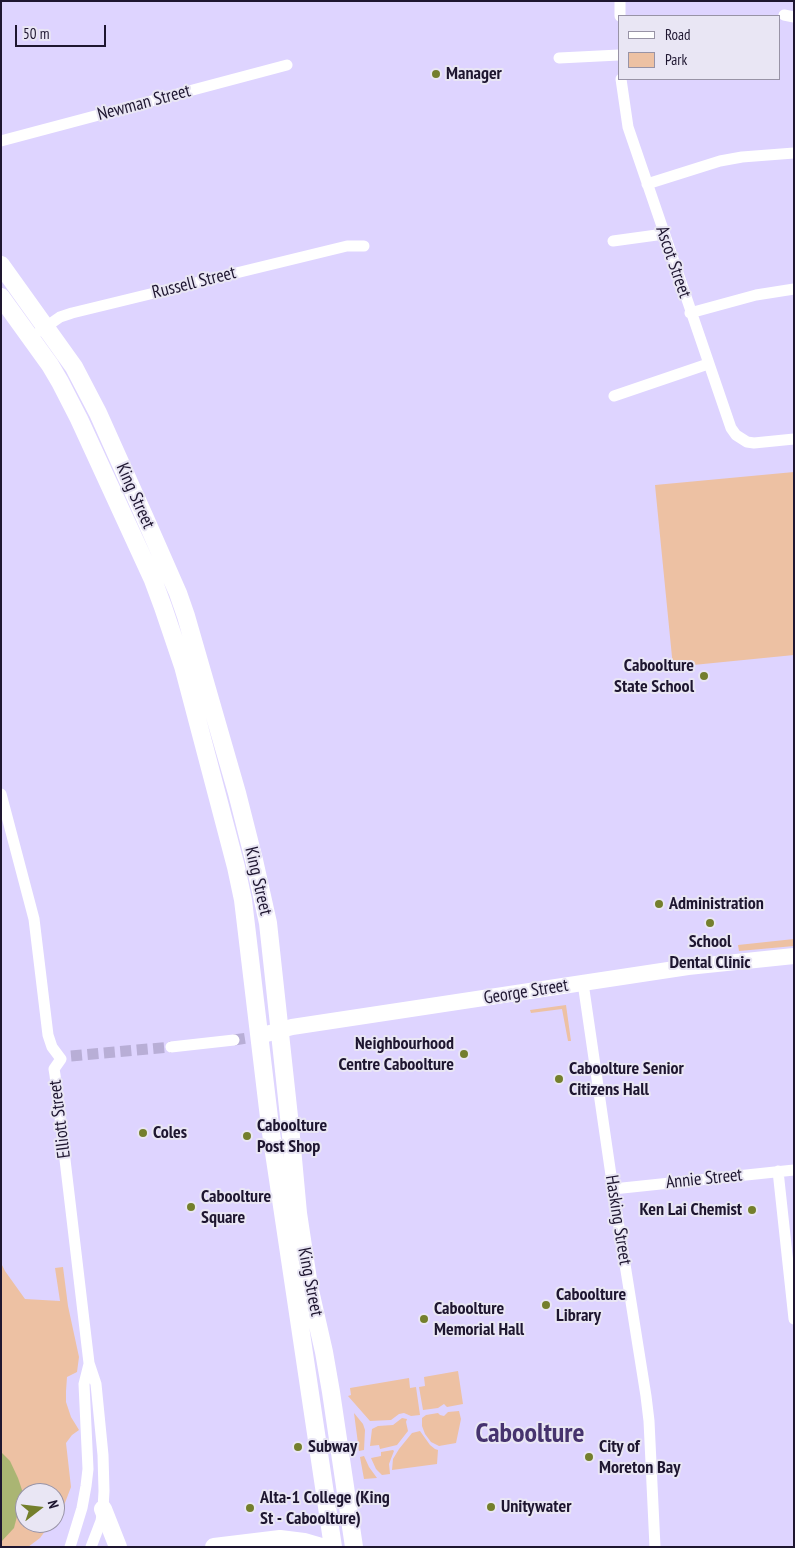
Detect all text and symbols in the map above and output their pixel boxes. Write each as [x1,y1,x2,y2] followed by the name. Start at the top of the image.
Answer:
[18,15,109,47] scale bar
[618,15,780,80] legend
[23,24,49,43] text: 50 m
[665,25,691,44] text: Road
[665,50,687,69] text: Park
[446,63,502,85] place label: Manager
[430,68,442,80] marker: Manager
[95,80,193,126] street label: Newman Street
[651,223,695,301] street label: Ascot Street
[150,262,238,304] street label: Russell Street
[111,460,159,532] street label: King Street
[614,655,694,698] place label: Caboolture State School
[698,670,710,682] marker: Caboolture State School
[240,845,276,917] street label: King Street
[669,893,764,915] place label: Administration
[653,898,665,910] marker: Administration
[704,917,716,929] marker: School Dental Clinic
[669,931,751,974] place label: School Dental Clinic
[482,975,570,1009] street label: George Street
[338,1033,454,1076] place label: Neighbourhood Centre Caboolture
[458,1048,470,1060] marker: Neighbourhood Centre Caboolture
[569,1058,684,1100] place label: Caboolture Senior Citizens Hall
[553,1073,565,1085] marker: Caboolture Senior Citizens Hall
[44,1079,76,1159] street label: Elliott Street
[257,1115,327,1158] place label: Caboolture Post Shop
[153,1122,187,1144] place label: Coles
[137,1127,149,1139] marker: Coles
[241,1130,253,1142] marker: Caboolture Post Shop
[665,1164,743,1194] street label: Annie Street
[600,1174,636,1266] street label: Hasking Street
[201,1186,271,1228] place label: Caboolture Square
[640,1199,742,1221] place label: Ken Lai Chemist
[185,1201,197,1213] marker: Caboolture Square
[746,1204,758,1216] marker: Ken Lai Chemist
[293,1246,327,1318] street label: King Street
[556,1284,626,1326] place label: Caboolture Library
[434,1298,524,1340] place label: Caboolture Memorial Hall
[540,1299,552,1311] marker: Caboolture Library
[418,1313,430,1325] marker: Caboolture Memorial Hall
[475,1417,585,1451] district label: Caboolture
[308,1436,357,1458] place label: Subway
[599,1436,680,1478] place label: City of Moreton Bay
[292,1441,304,1453] marker: Subway
[583,1451,595,1463] marker: City of Moreton Bay
[15,1483,65,1533] north arrow
[260,1487,390,1530] place label: Alta-1 College (King St - Caboolture)
[501,1496,571,1518] place label: Unitywater
[44,1498,63,1510] text: N
[485,1501,497,1513] marker: Unitywater
[244,1502,256,1514] marker: Alta-1 College (King St - Caboolture)

